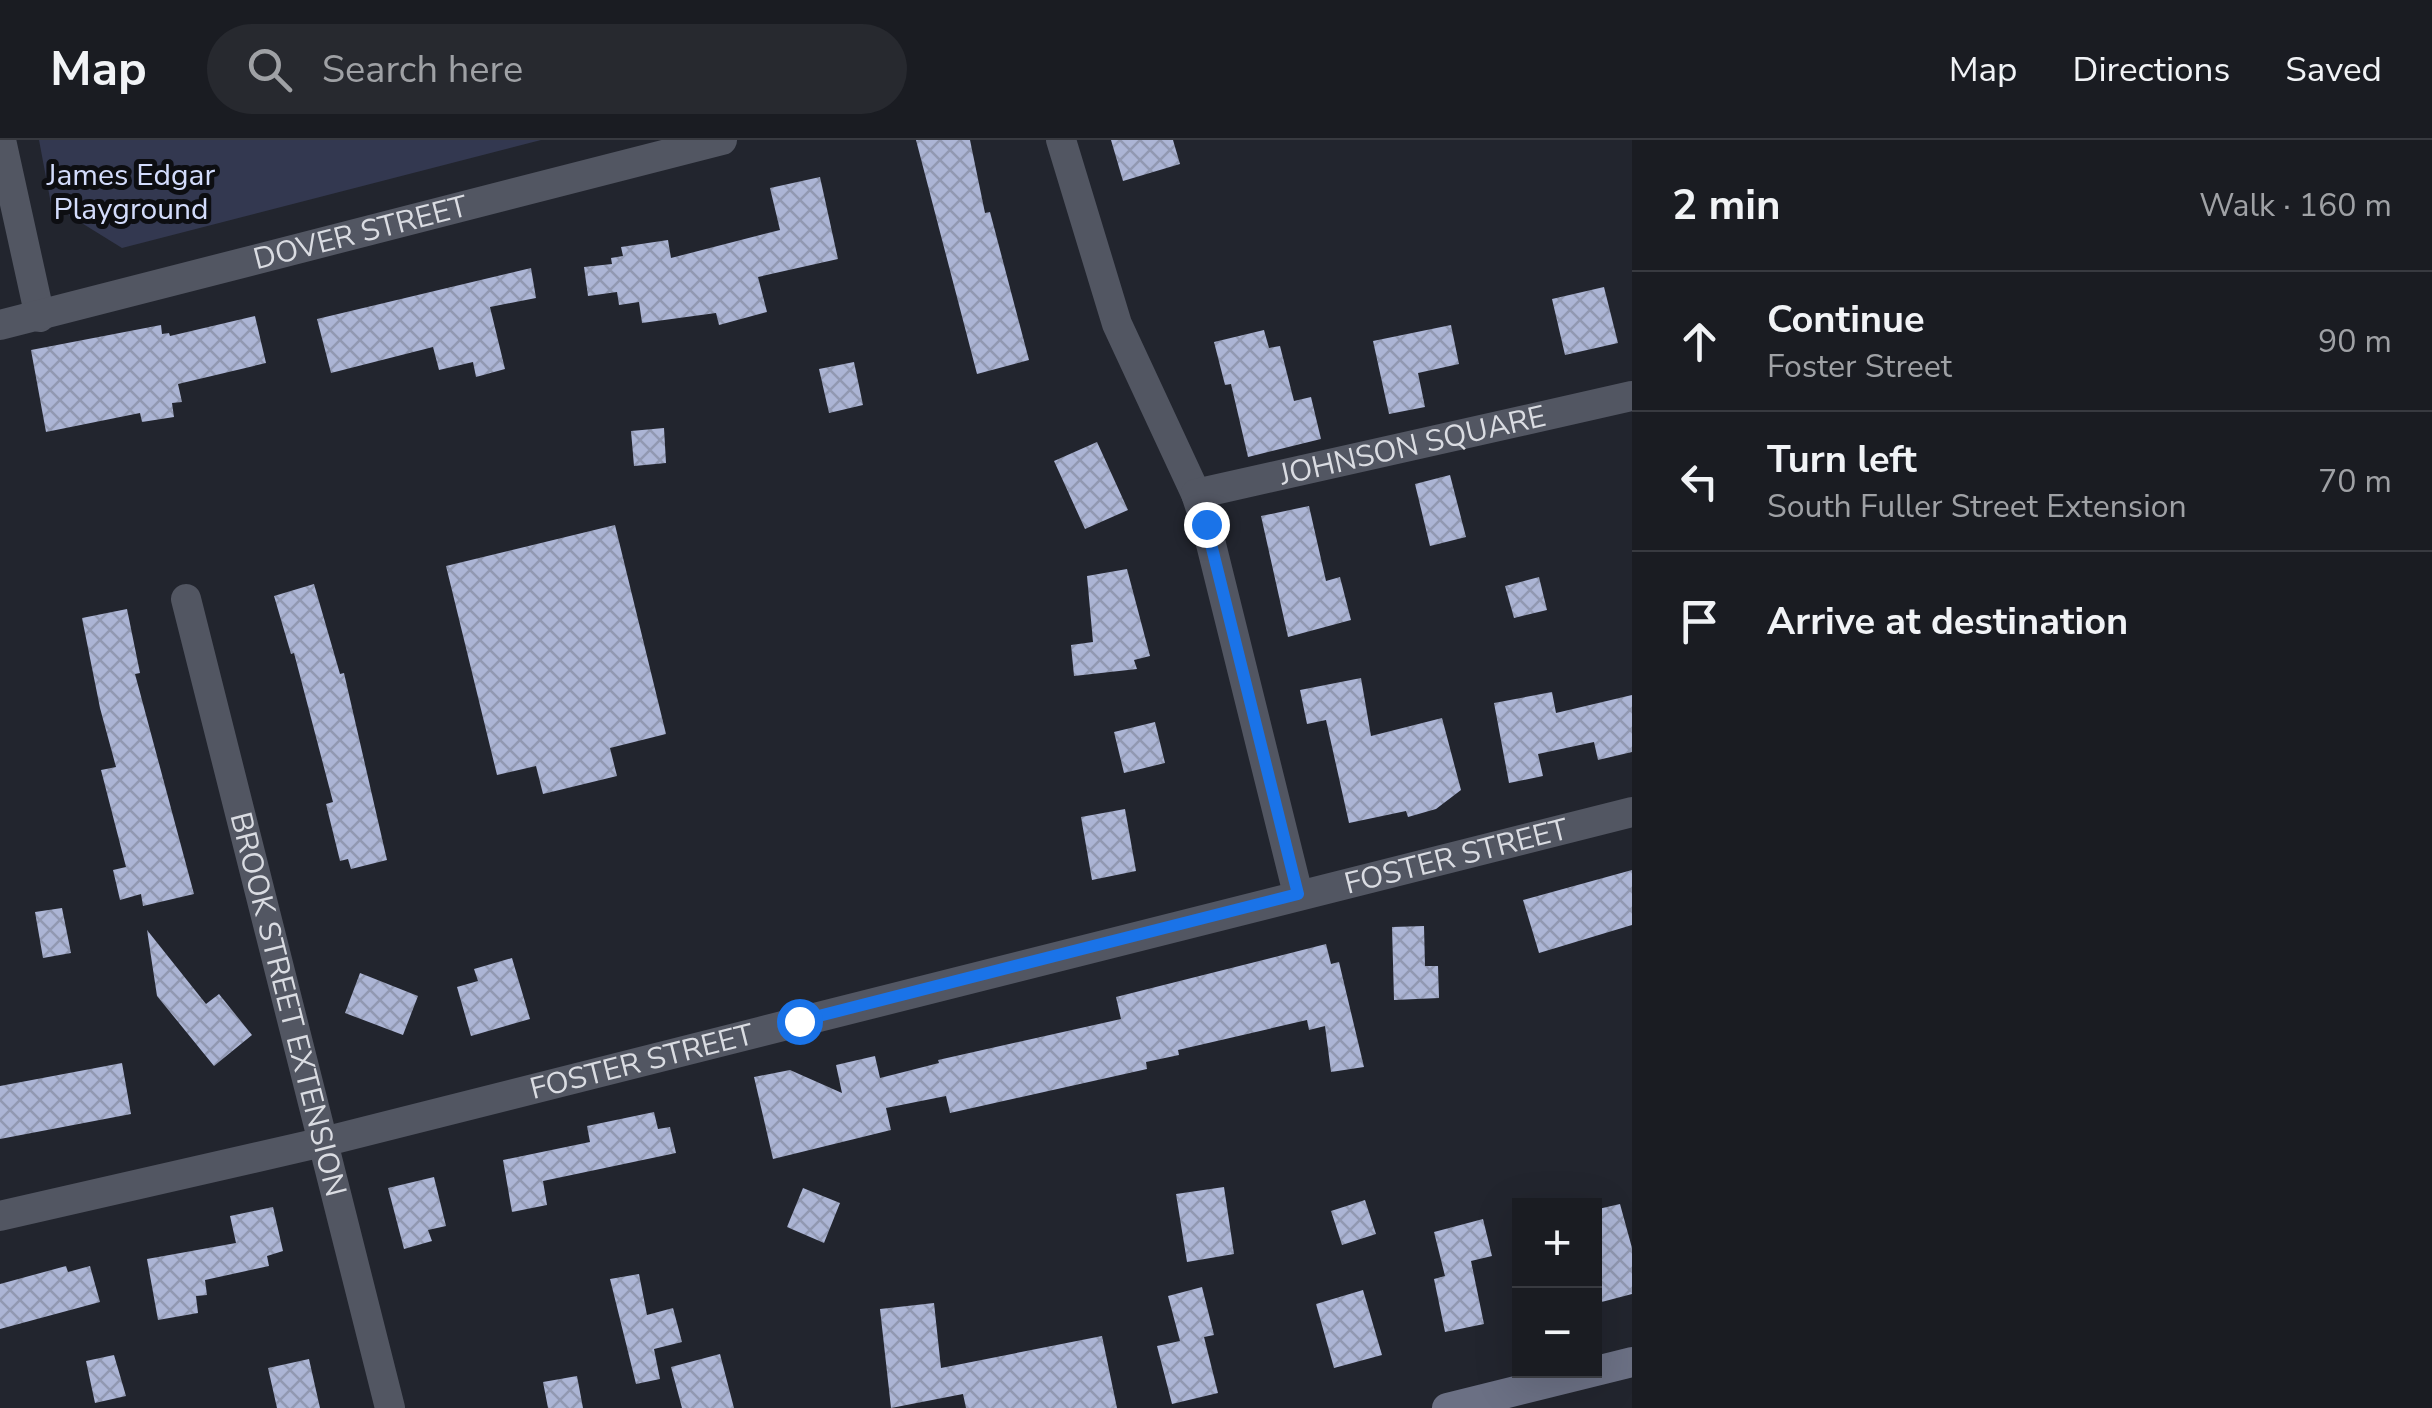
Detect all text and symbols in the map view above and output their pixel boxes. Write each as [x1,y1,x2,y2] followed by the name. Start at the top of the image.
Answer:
[207,24,907,114] search box
[50,36,147,102] text: Map
[242,42,297,97] icon: search
[322,44,523,95] text: Search here
[1949,46,2018,93] text: Map
[2073,46,2230,93] text: Directions
[2285,46,2382,93] text: Saved
[46,155,215,230] park label: James Edgar Playground
[1672,177,1781,234] text: 2 min
[2199,184,2392,227] text: Walk · 160 m
[249,186,472,280] street label: DOVER STREET
[1767,294,1925,345] text: Continue
[1672,314,1727,369] icon: ahead
[2318,320,2392,363] text: 90 m
[1767,345,1952,388] text: Foster Street
[1275,396,1550,495] street label: JOHNSON SQUARE
[1767,434,1917,485] text: Turn left
[1672,454,1727,509] icon: left
[2318,460,2392,503] text: 70 m
[1767,485,2187,528] text: South Fuller Street Extension
[1184,502,1230,548] route end
[1672,594,1727,649] icon: arrive
[1767,596,2128,647] text: Arrive at destination
[220,808,356,1201] street label: BROOK STREET EXTENSION
[1340,808,1572,904] street label: FOSTER STREET
[777,999,823,1045] route start
[526,1014,758,1110] street label: FOSTER STREET
[1512,1198,1602,1378] map controls
[1512,1198,1602,1288] button: +
[1512,1288,1602,1378] button: −

